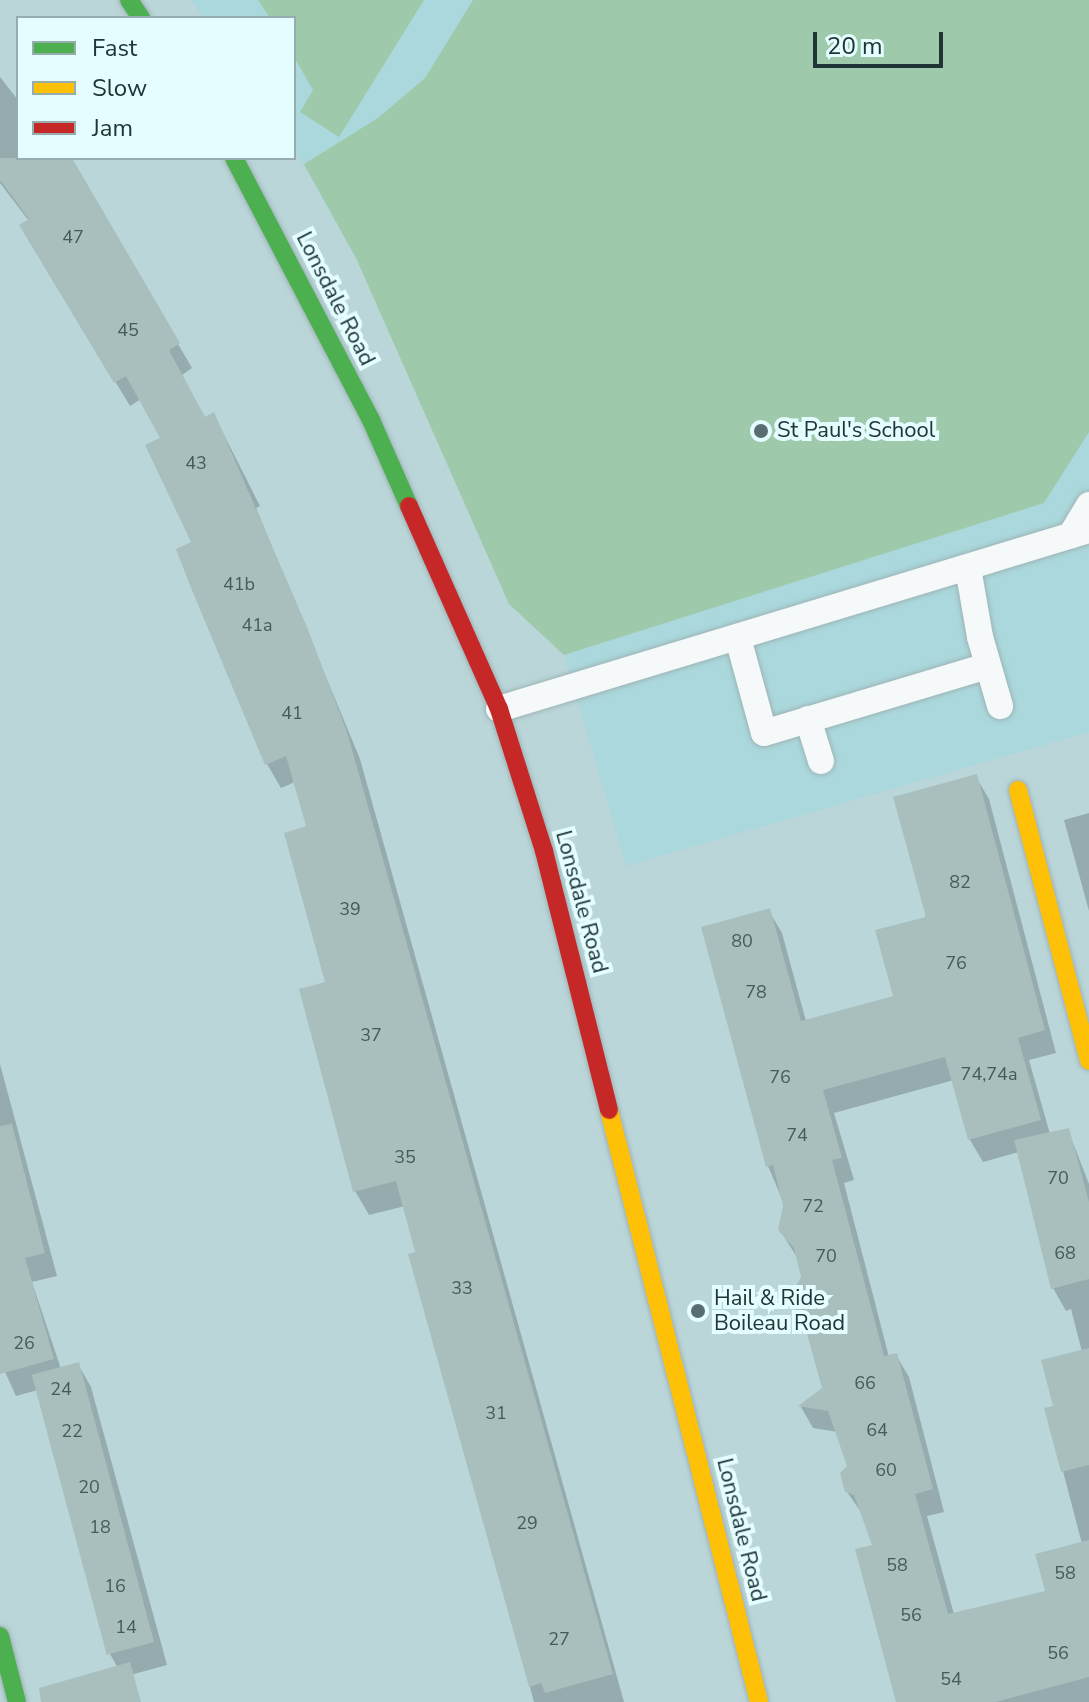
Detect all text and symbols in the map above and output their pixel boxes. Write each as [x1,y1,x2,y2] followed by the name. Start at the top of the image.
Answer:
[16,16,296,160] legend
[817,16,947,66] scale bar
[827,30,883,62] text: 20 m
[92,32,137,64] text: Fast
[92,72,147,104] text: Slow
[92,112,133,144] text: Jam
[62,226,84,248] house number: 47
[290,228,380,370] street label: Lonsdale Road
[117,319,139,341] house number: 45
[777,418,935,444] place label: St Paul's School
[752,422,770,440] marker: St Paul's School
[185,452,207,474] house number: 43
[223,573,255,595] house number: 41b
[241,614,273,636] house number: 41a
[281,702,303,724] house number: 41
[549,828,613,976] street label: Lonsdale Road
[949,871,971,893] house number: 82
[339,898,361,920] house number: 39
[731,930,753,952] house number: 80
[945,952,967,974] house number: 76
[745,981,767,1003] house number: 78
[360,1024,382,1046] house number: 37
[961,1063,1017,1085] house number: 74,74a
[769,1066,791,1088] house number: 76
[786,1124,808,1146] house number: 74
[394,1146,416,1168] house number: 35
[1047,1167,1069,1189] house number: 70
[802,1195,824,1217] house number: 72
[1054,1242,1076,1264] house number: 68
[815,1245,837,1267] house number: 70
[451,1277,473,1299] house number: 33
[714,1285,845,1336] place label: Hail & Ride Boileau Road
[689,1302,707,1320] marker: Hail & Ride Boileau Road
[13,1332,35,1354] house number: 26
[854,1372,876,1394] house number: 66
[50,1378,72,1400] house number: 24
[485,1402,507,1424] house number: 31
[866,1419,888,1441] house number: 64
[61,1420,83,1442] house number: 22
[710,1456,772,1604] street label: Lonsdale Road
[875,1459,897,1481] house number: 60
[78,1476,100,1498] house number: 20
[516,1512,538,1534] house number: 29
[89,1516,111,1538] house number: 18
[886,1554,908,1576] house number: 58
[1054,1562,1076,1584] house number: 58
[104,1575,126,1597] house number: 16
[900,1604,922,1626] house number: 56
[115,1616,137,1638] house number: 14
[548,1628,570,1650] house number: 27
[1047,1642,1069,1664] house number: 56
[940,1668,962,1690] house number: 54

